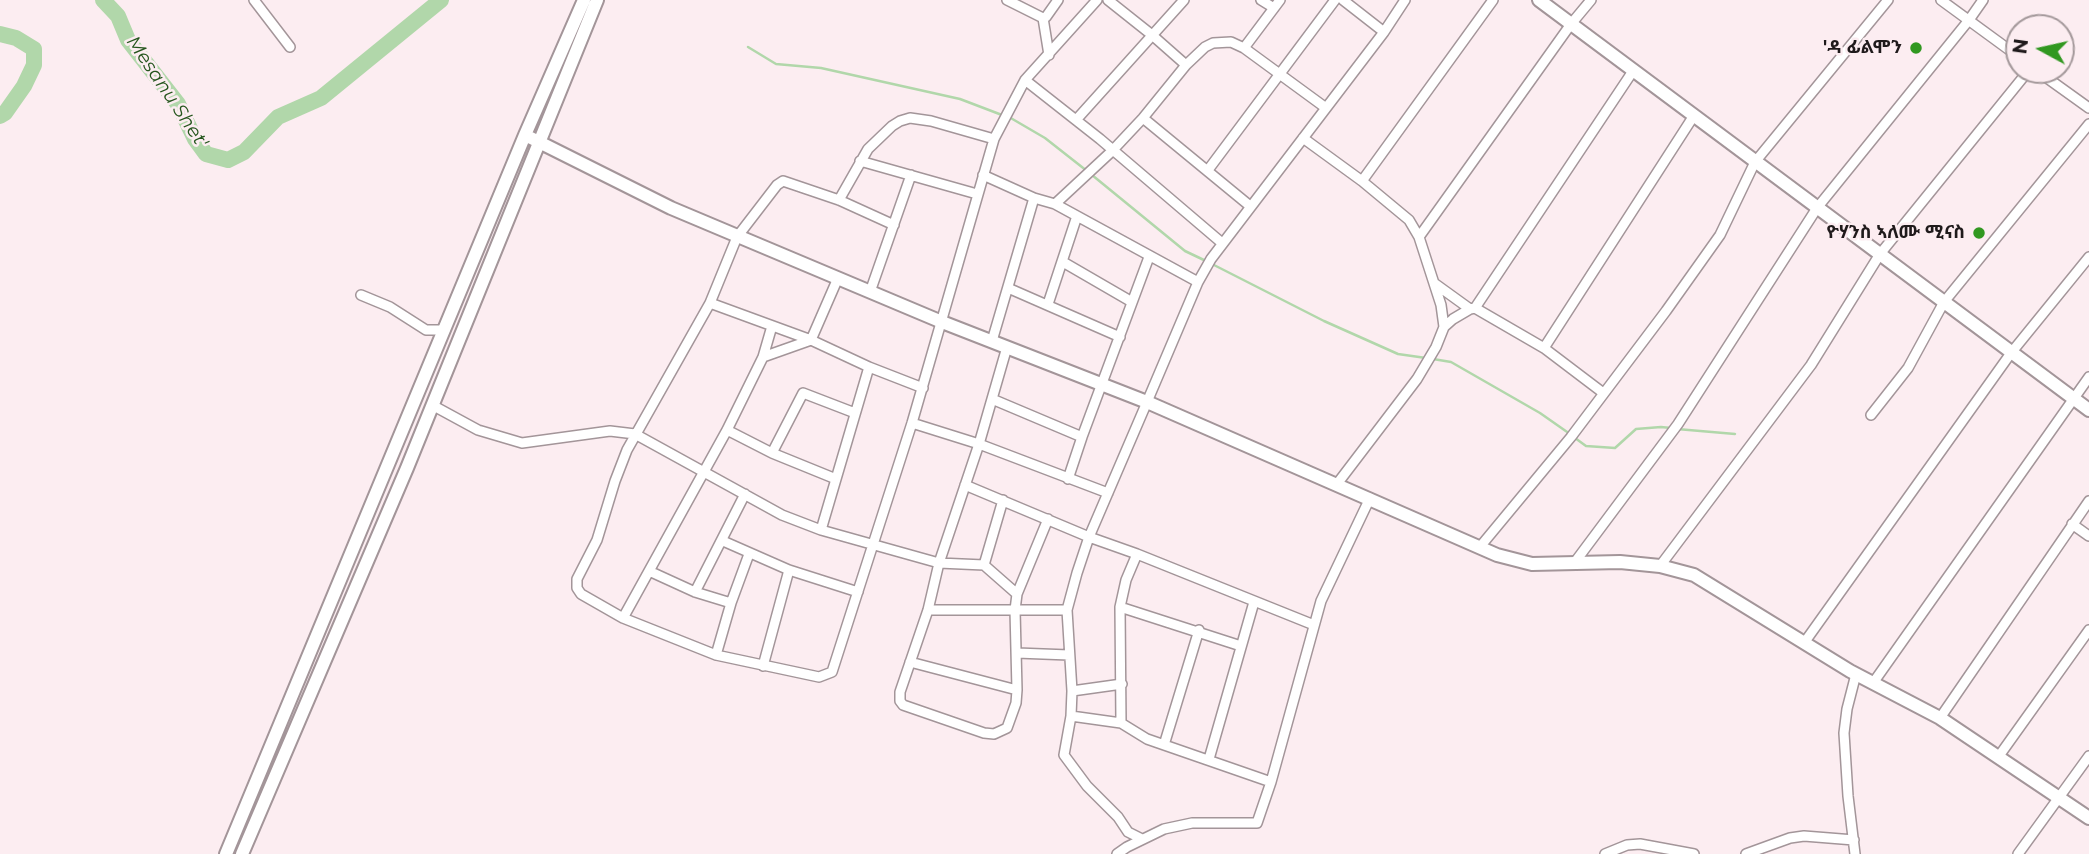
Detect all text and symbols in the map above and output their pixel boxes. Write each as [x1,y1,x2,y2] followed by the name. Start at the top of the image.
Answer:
[2005,14,2075,84] north arrow
[121,32,213,152] water label: Mesanu Shet'
[1823,37,1902,59] place label: 'ዳ ፊልሞን
[2008,37,2033,55] text: N
[1908,40,1924,56] marker: 'ዳ ፊልሞን
[1826,222,1965,244] place label: ዮሃንስ ኣለሙ ሚናስ
[1971,225,1987,241] marker: ዮሃንስ ኣለሙ ሚናስ

